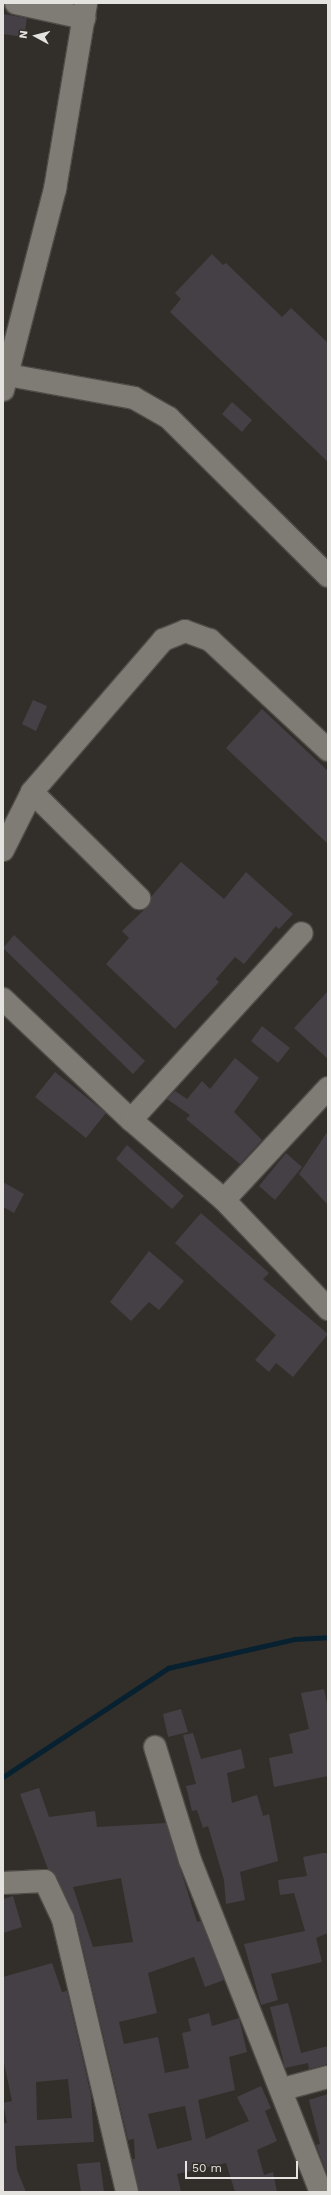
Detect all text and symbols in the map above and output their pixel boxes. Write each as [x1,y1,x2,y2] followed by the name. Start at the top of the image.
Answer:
[16,16,56,56] north arrow
[17,30,31,39] text: N
[187,2153,300,2179] scale bar
[192,2161,222,2175] text: 50 m

